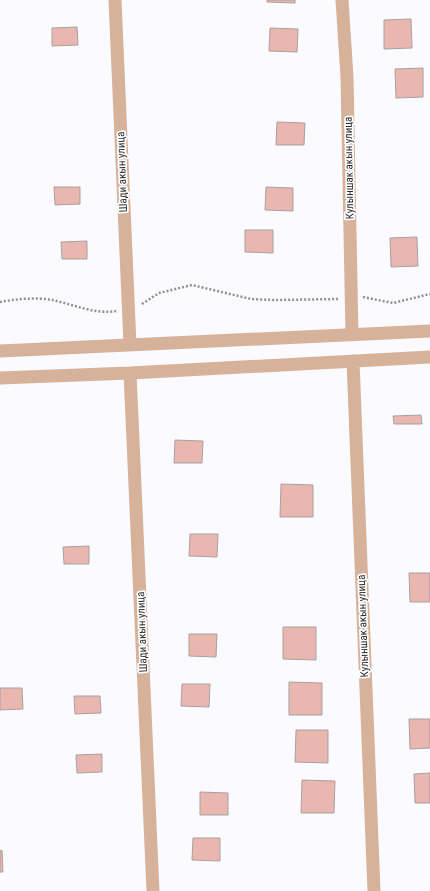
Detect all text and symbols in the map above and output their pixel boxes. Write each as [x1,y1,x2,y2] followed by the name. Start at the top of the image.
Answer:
[342,117,356,219] street label: Кулыншак акын улица
[114,131,130,213] street label: Шади акын улица
[355,574,371,678] street label: Кулыншак акын улица
[134,591,150,673] street label: Шади акын улица

